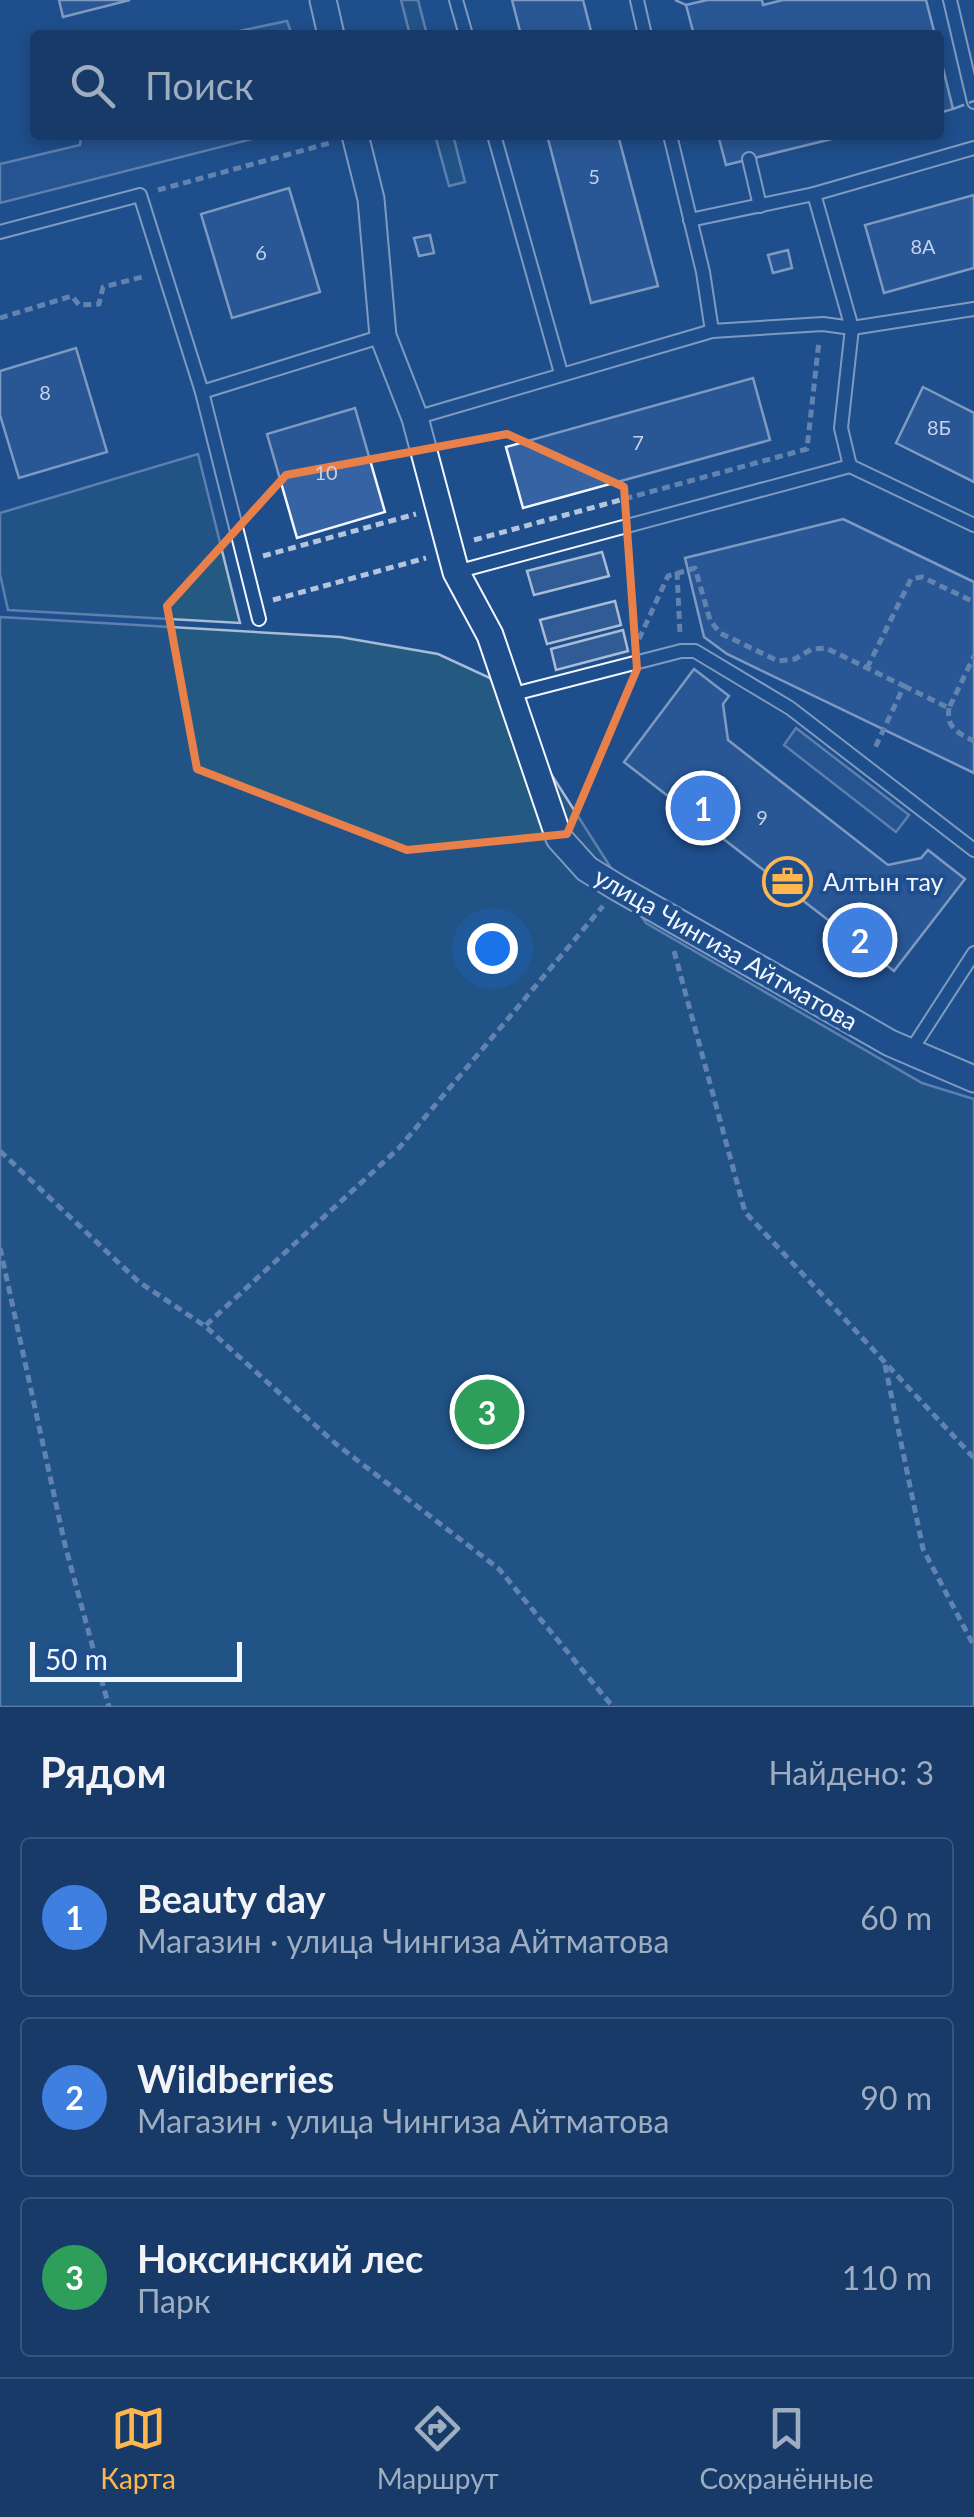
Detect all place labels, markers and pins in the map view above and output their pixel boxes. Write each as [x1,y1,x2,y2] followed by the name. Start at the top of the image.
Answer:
[670,770,736,846] pin: 1
[762,856,814,908] office icon: Алтын тау
[823,866,944,896] place label: Алтын тау
[828,902,892,978] pin: 2
[454,1374,520,1450] pin: 3

